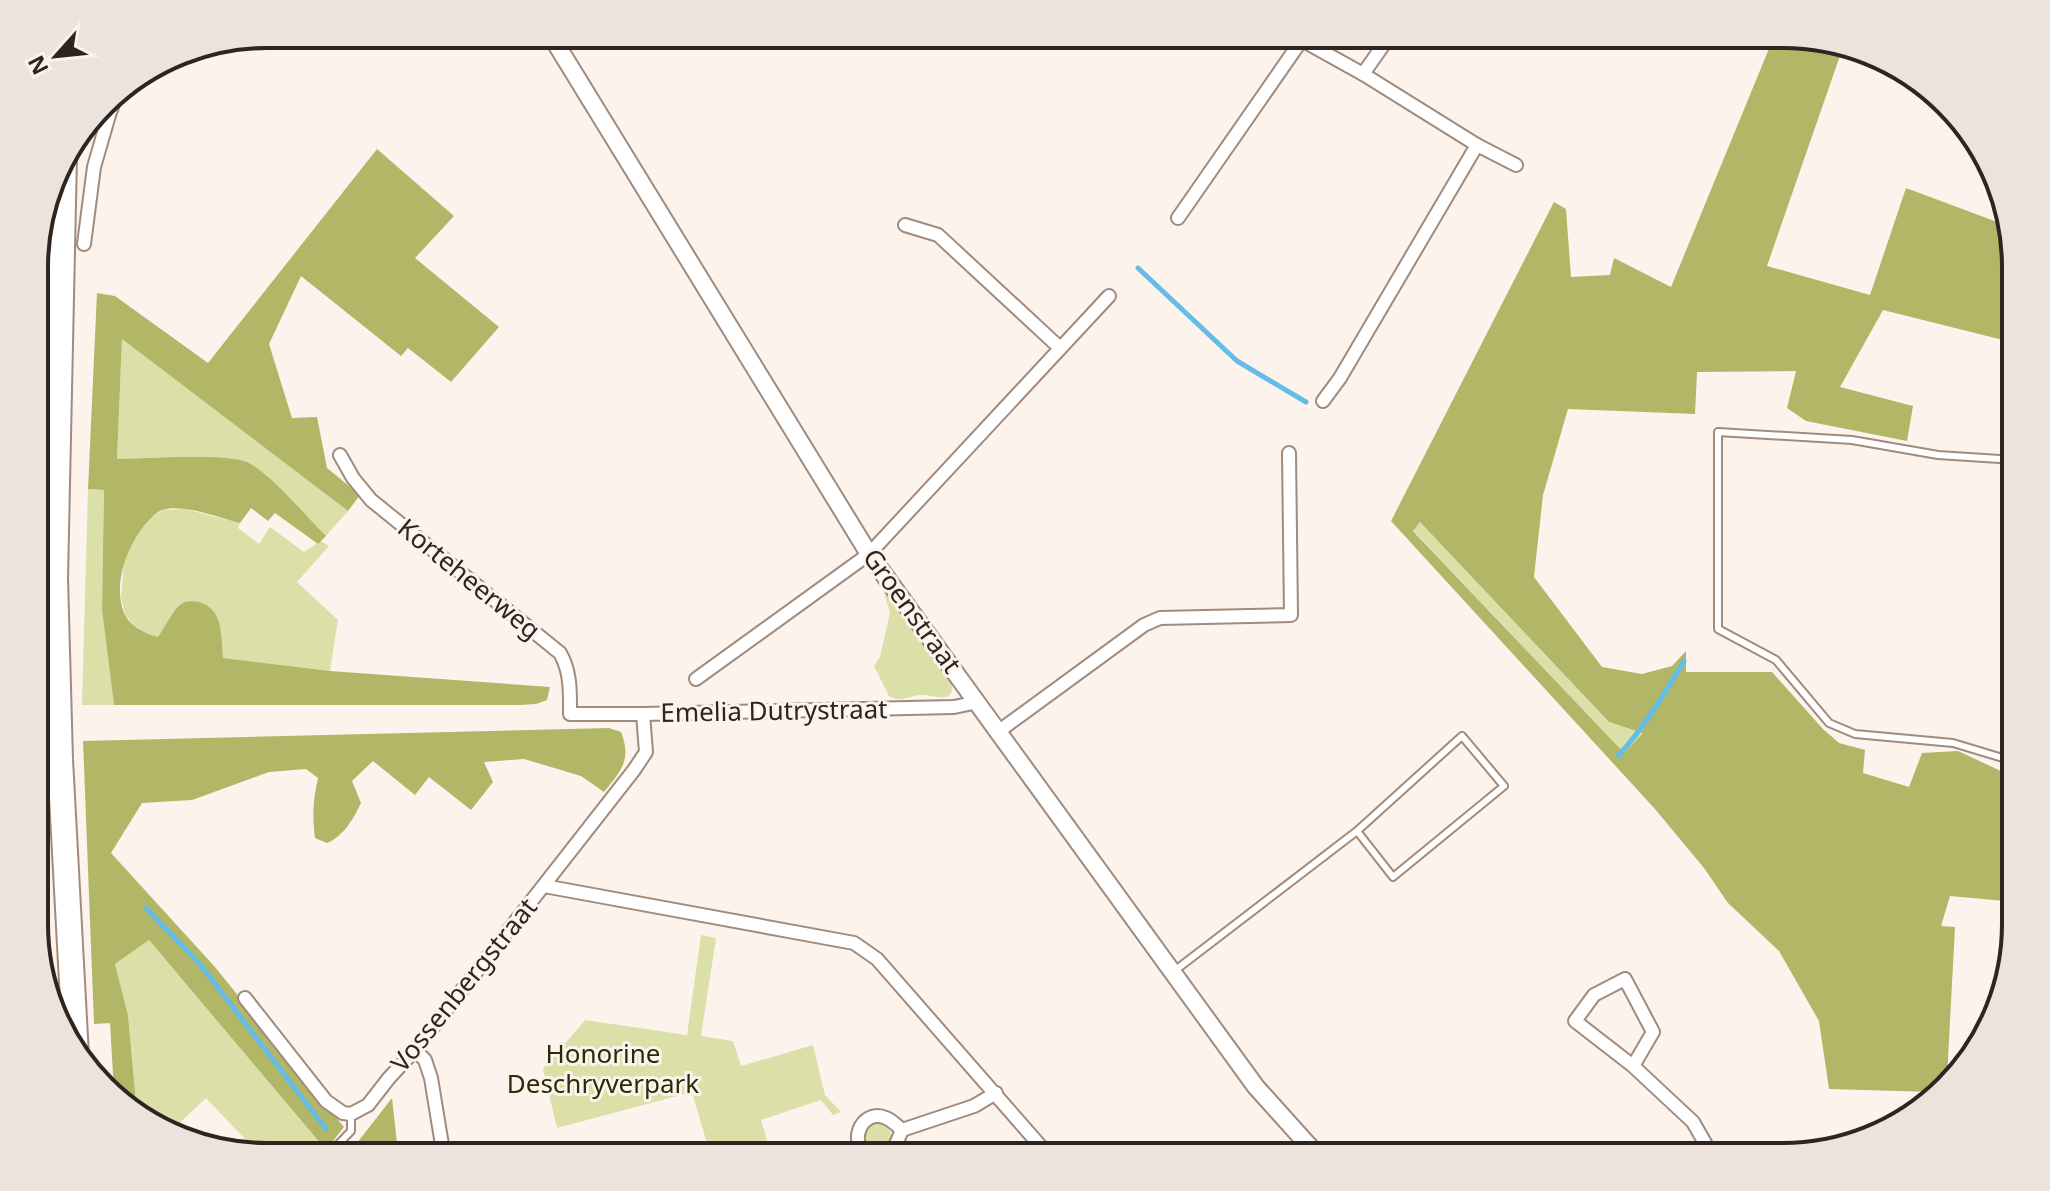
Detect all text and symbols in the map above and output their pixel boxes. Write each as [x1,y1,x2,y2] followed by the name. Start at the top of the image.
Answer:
[16,16,96,96] north arrow
[20,51,55,80] text: N
[391,510,549,647] street label: Korteheerweg
[855,541,970,680] street label: Groenstraat
[660,690,888,730] street label: Emelia Dutrystraat
[382,890,545,1079] street label: Vossenbergstraat
[507,1035,699,1101] park label: Honorine Deschryverpark

